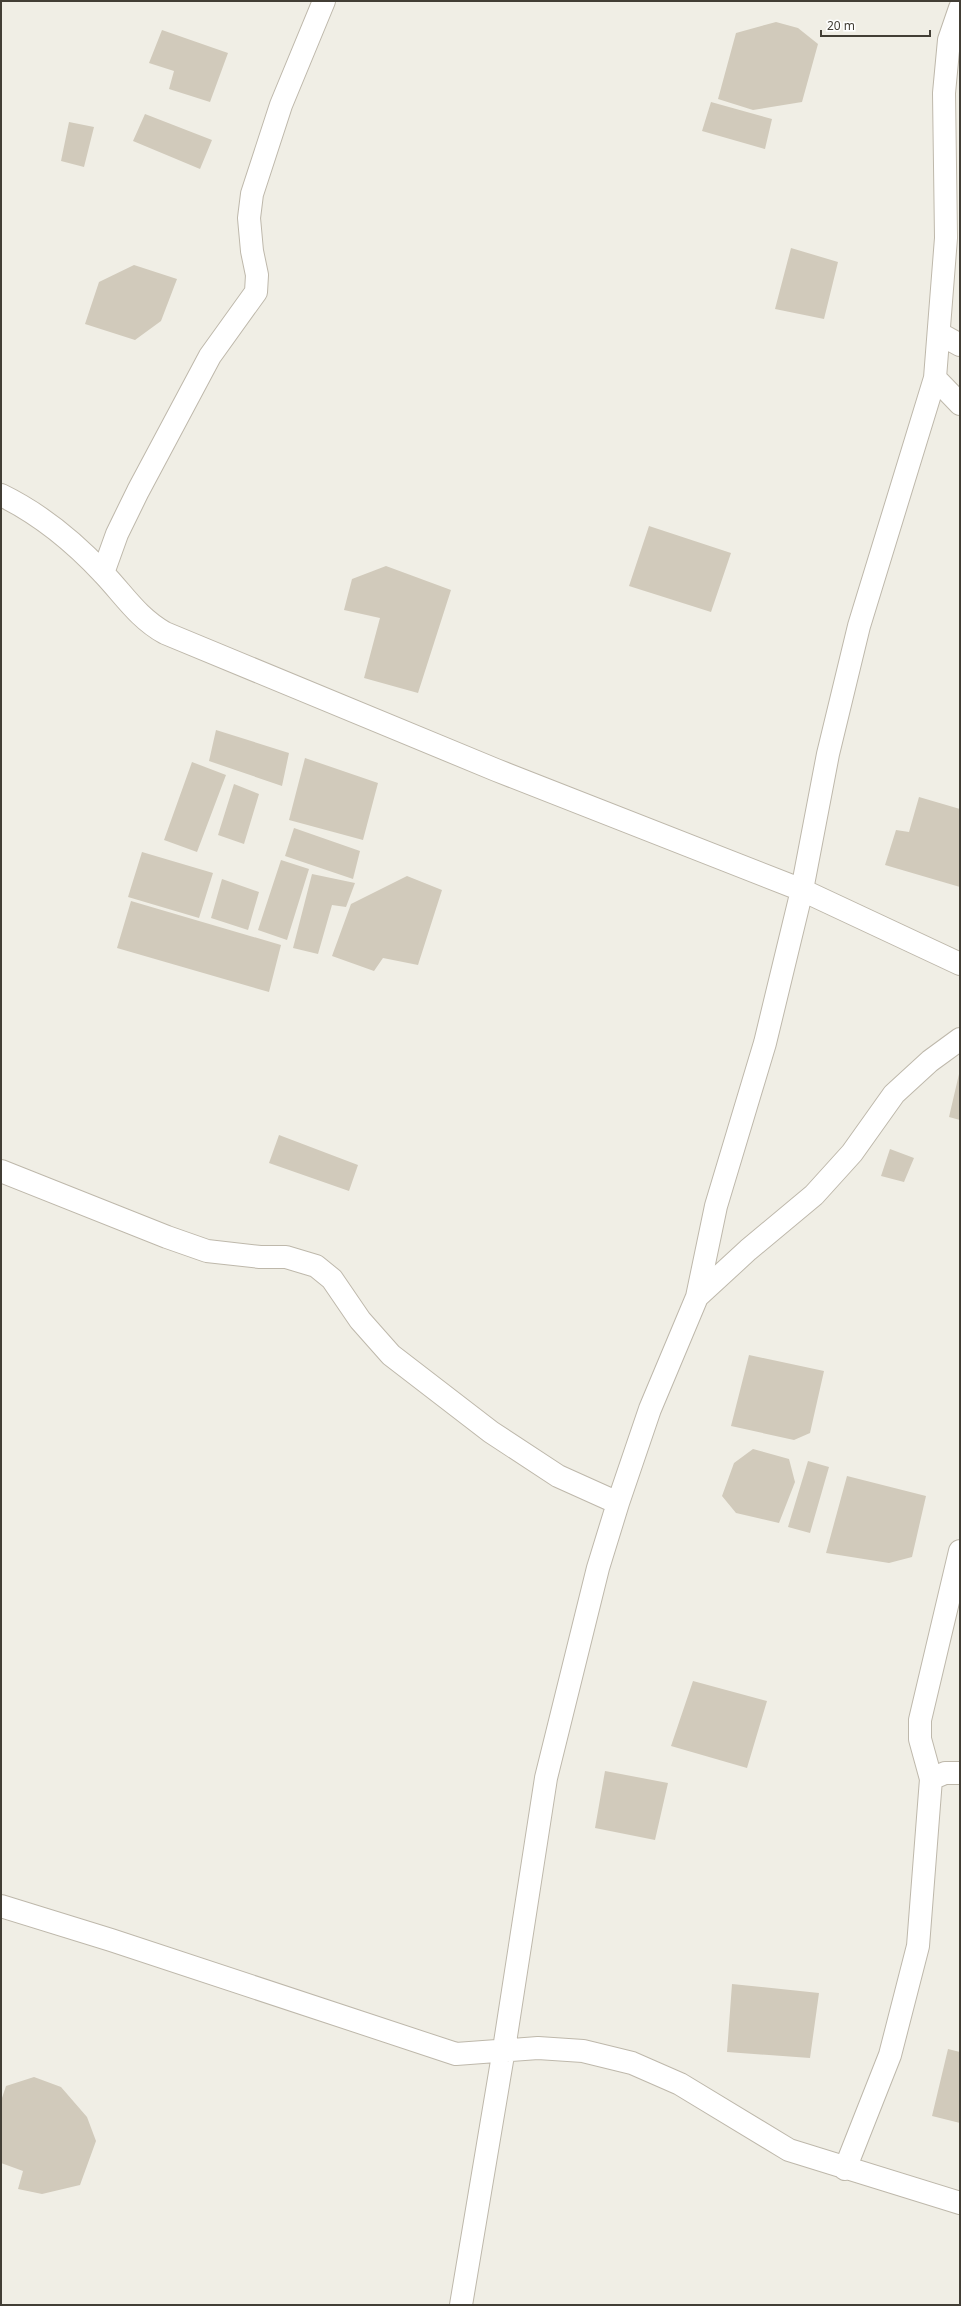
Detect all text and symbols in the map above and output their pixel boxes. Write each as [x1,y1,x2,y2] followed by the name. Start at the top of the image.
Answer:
[821,12,930,38] scale bar
[827,17,855,34] text: 20 m

